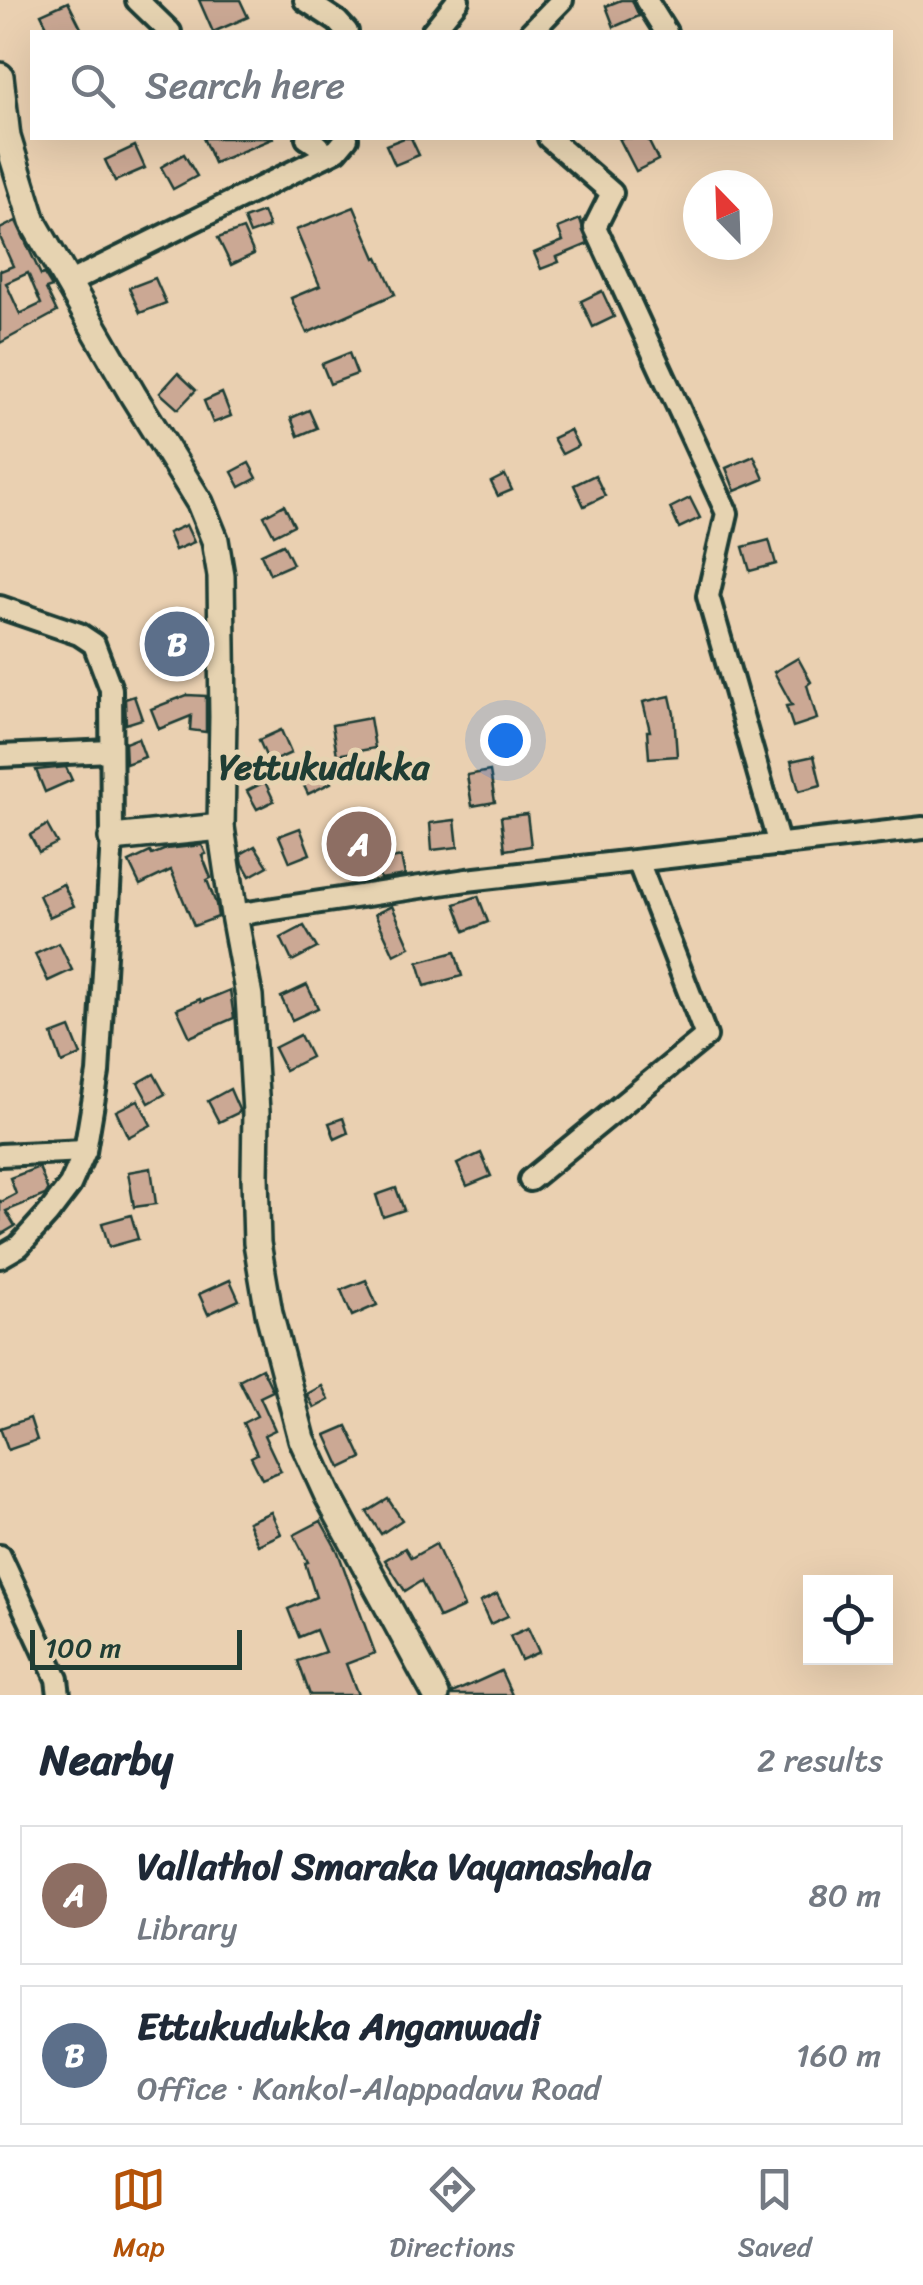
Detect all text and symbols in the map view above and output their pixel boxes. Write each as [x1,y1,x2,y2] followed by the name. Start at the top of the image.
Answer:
[30,30,893,140] search box
[145,52,345,119] text: Search here
[65,58,120,113] icon: search
[683,170,773,260] north arrow
[144,606,210,682] pin: B
[480,715,531,766] your location
[219,736,431,798] district label: Yettukudukka
[326,806,392,882] pin: A
[803,1575,893,1665] map controls
[803,1575,893,1665] button: locate
[45,1623,121,1672] text: 100 m
[30,1625,242,1670] scale bar
[40,1723,173,1797] text: Nearby
[757,1732,883,1789] text: 2 results
[137,1833,651,1900] text: Vallathol Smaraka Vayanashala
[64,1867,85,1924] text: A
[809,1867,881,1924] text: 80 m
[137,1900,237,1957] text: Library
[137,1993,540,2060] text: Ettukudukka Anganwadi
[64,2027,85,2084] text: B
[796,2027,881,2084] text: 160 m
[137,2060,600,2117] text: Office · Kankol-Alappadavu Road
[111,2162,166,2271] tab: Map
[389,2162,515,2271] tab: Directions
[738,2162,812,2271] tab: Saved

